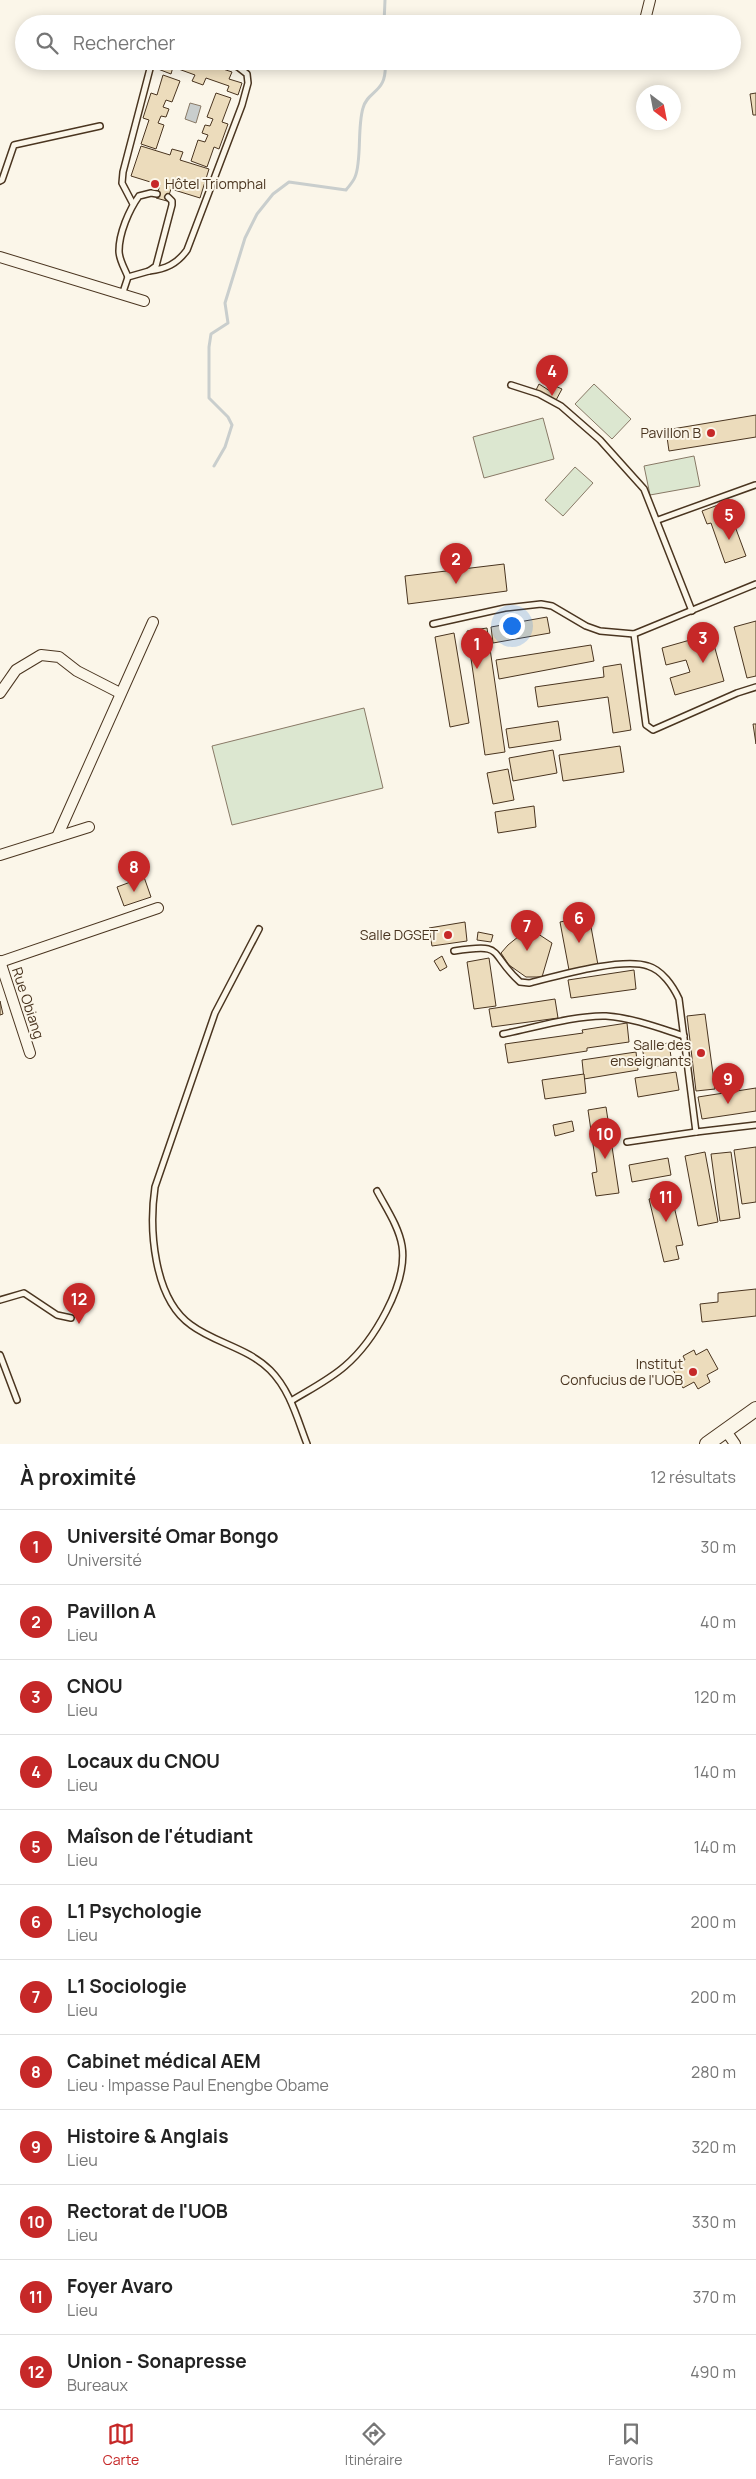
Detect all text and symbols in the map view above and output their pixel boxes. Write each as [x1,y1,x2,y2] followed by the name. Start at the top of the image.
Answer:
[15,15,741,70] search box
[33,29,61,57] icon: search
[73,30,175,56] text: Rechercher
[636,85,681,130] north arrow
[165,174,266,193] place label: Hôtel Triomphal
[149,178,161,190] marker: Hôtel Triomphal
[536,355,568,396] pin: 4
[640,423,701,442] place label: Pavillon B
[705,427,717,439] marker: Pavillon B
[713,499,745,540] pin: 5
[440,543,472,584] pin: 2
[499,613,525,639] your location
[687,622,719,663] pin: 3
[461,628,493,669] pin: 1
[118,851,150,892] pin: 8
[563,902,595,943] pin: 6
[511,910,543,951] pin: 7
[360,925,439,944] place label: Salle DGSET
[442,929,454,941] marker: Salle DGSET
[8,965,49,1041] street label: Rue Obiang
[610,1035,691,1070] place label: Salle des enseignants
[695,1047,707,1059] marker: Salle des enseignants
[712,1063,744,1104] pin: 9
[589,1118,621,1159] pin: 10
[650,1181,682,1222] pin: 11
[63,1283,95,1324] pin: 12
[560,1354,683,1389] place label: Institut Confucius de l'UOB
[687,1366,699,1378] marker: Institut Confucius de l'UOB
[20,1463,136,1491] text: À proximité
[651,1466,736,1488] text: 12 résultats
[67,1523,278,1549] text: Université Omar Bongo
[32,1536,40,1558] text: 1
[701,1536,736,1558] text: 30 m
[67,1549,142,1571] text: Université
[67,1598,156,1624] text: Pavillon A
[31,1611,41,1633] text: 2
[700,1611,736,1633] text: 40 m
[67,1624,98,1646] text: Lieu
[67,1673,123,1699] text: CNOU
[31,1686,41,1708] text: 3
[694,1686,736,1708] text: 120 m
[67,1699,98,1721] text: Lieu
[67,1748,220,1774] text: Locaux du CNOU
[31,1761,41,1783] text: 4
[694,1761,736,1783] text: 140 m
[67,1774,98,1796] text: Lieu
[67,1823,253,1849] text: Maîson de l'étudiant
[31,1836,41,1858] text: 5
[694,1836,736,1858] text: 140 m
[67,1849,98,1871] text: Lieu
[67,1898,202,1924] text: L1 Psychologie
[31,1911,41,1933] text: 6
[691,1911,736,1933] text: 200 m
[67,1924,98,1946] text: Lieu
[67,1973,187,1999] text: L1 Sociologie
[32,1986,40,2008] text: 7
[691,1986,736,2008] text: 200 m
[67,1999,98,2021] text: Lieu
[67,2048,261,2074] text: Cabinet médical AEM
[31,2061,41,2083] text: 8
[691,2061,736,2083] text: 280 m
[67,2074,329,2096] text: Lieu · Impasse Paul Enengbe Obame
[67,2123,228,2149] text: Histoire & Anglais
[31,2136,41,2158] text: 9
[692,2136,736,2158] text: 320 m
[67,2149,98,2171] text: Lieu
[67,2198,228,2224] text: Rectorat de l'UOB
[27,2211,45,2233] text: 10
[692,2211,736,2233] text: 330 m
[67,2224,98,2246] text: Lieu
[67,2273,173,2299] text: Foyer Avaro
[29,2286,43,2308] text: 11
[693,2286,736,2308] text: 370 m
[67,2299,98,2321] text: Lieu
[67,2348,247,2374] text: Union - Sonapresse
[28,2361,44,2383] text: 12
[690,2361,736,2383] text: 490 m
[67,2374,128,2396] text: Bureaux
[103,2420,139,2469] tab: Carte
[345,2420,402,2469] tab: Itinéraire
[608,2420,653,2469] tab: Favoris

